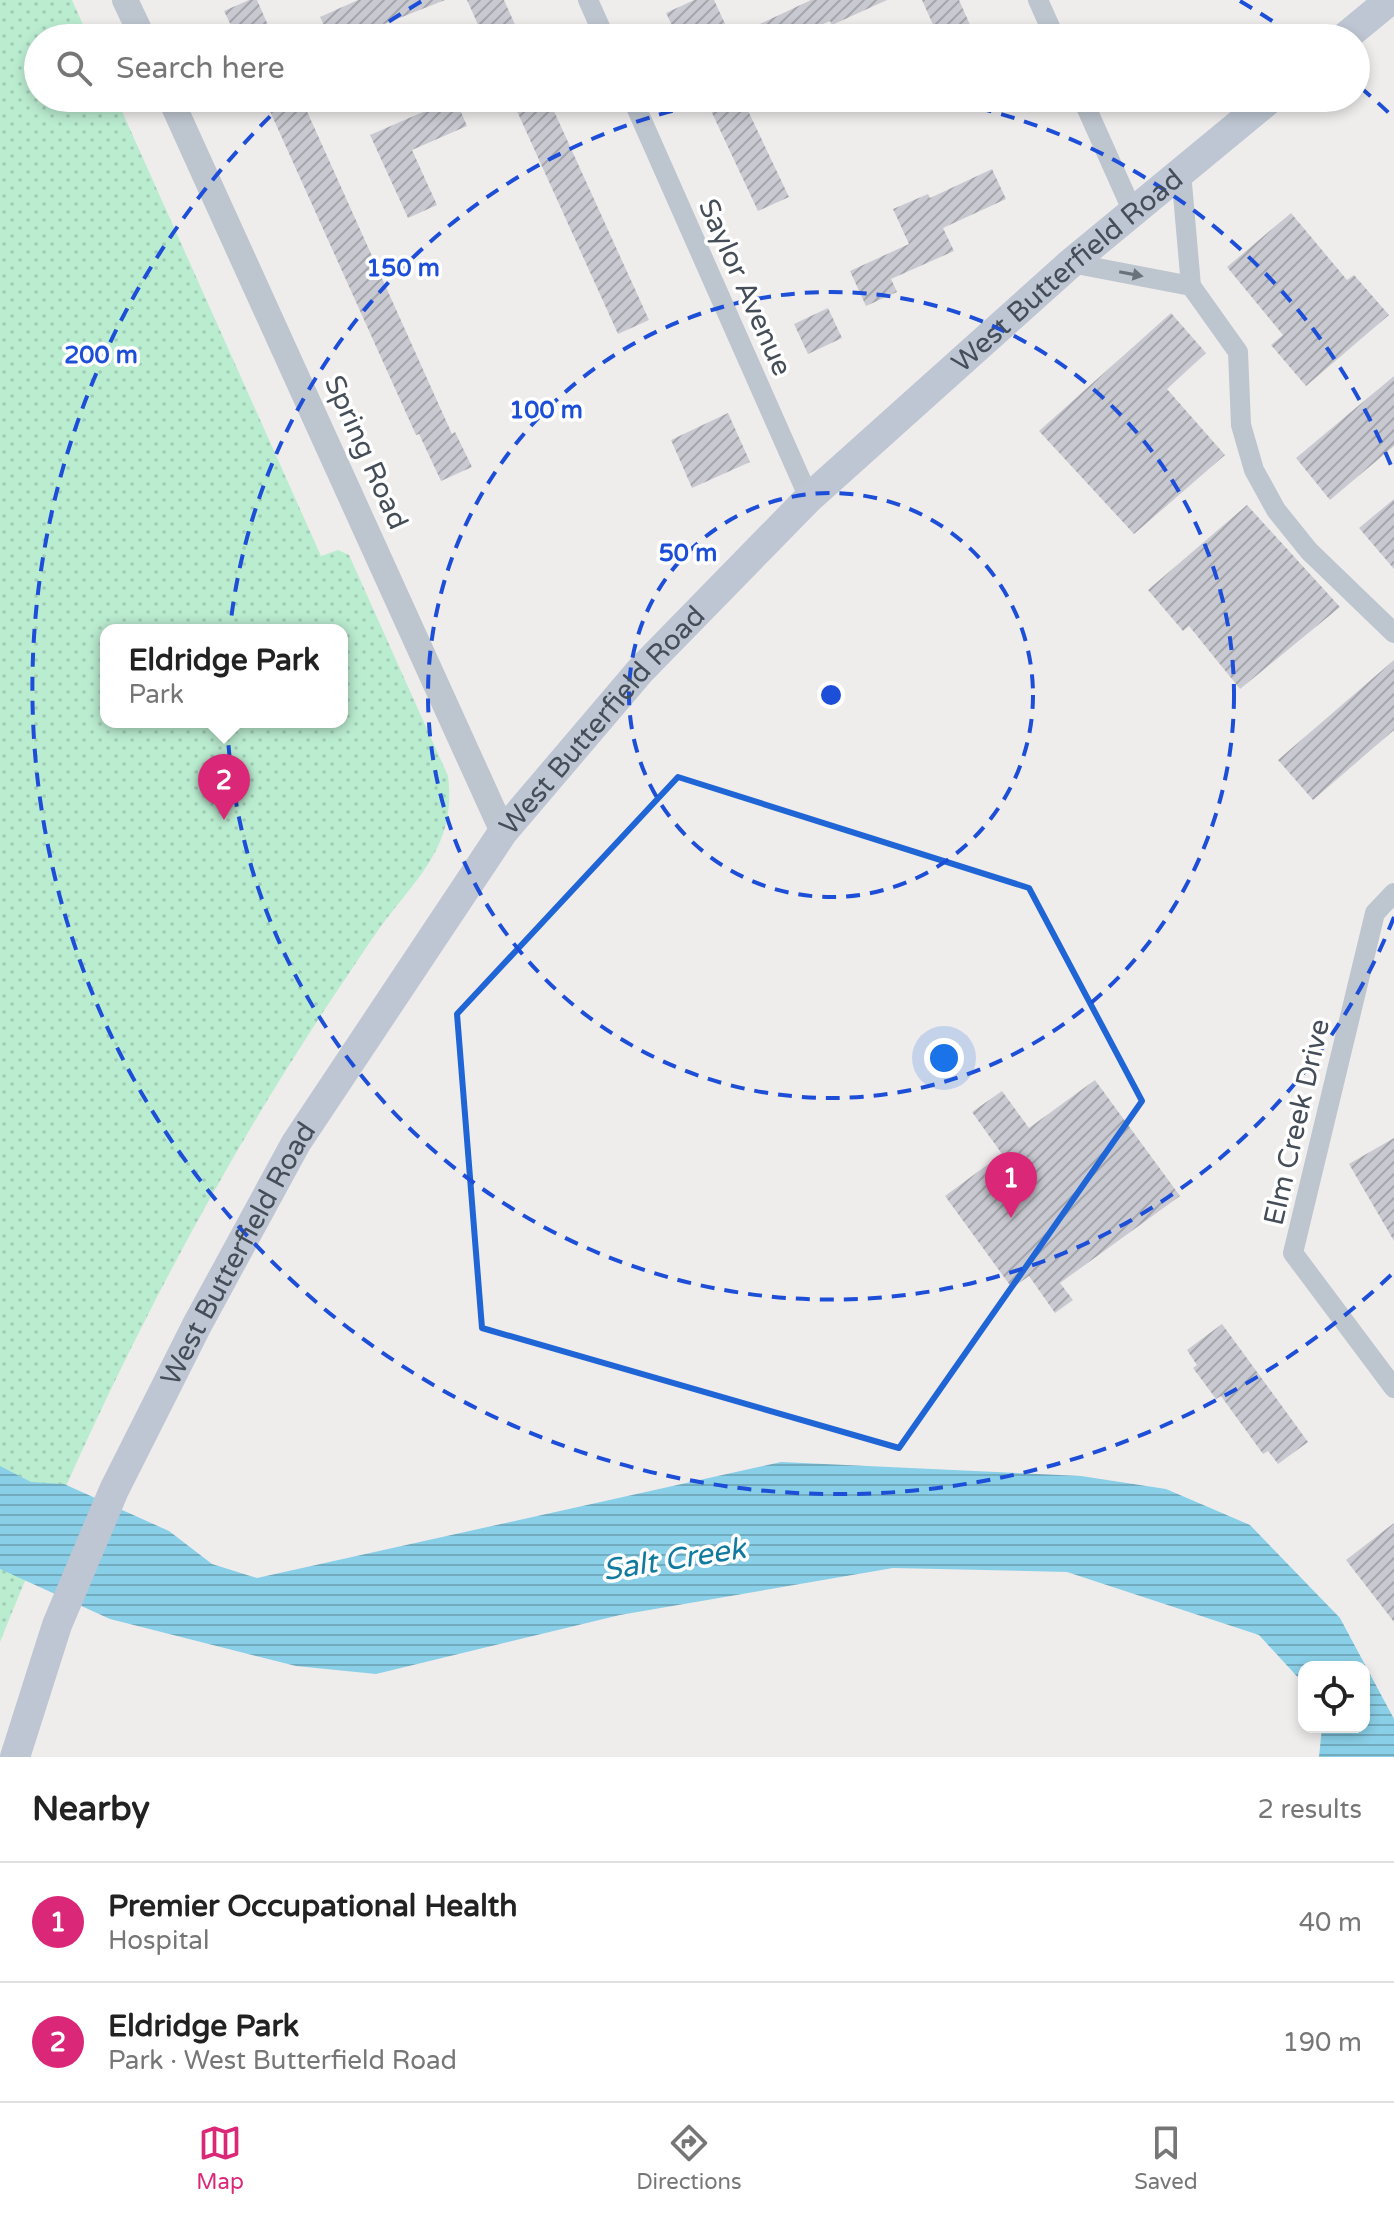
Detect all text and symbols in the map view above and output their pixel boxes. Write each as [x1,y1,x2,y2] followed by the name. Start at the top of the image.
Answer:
[24,24,1370,112] search box
[52,46,96,90] icon: search
[116,50,285,87] text: Search here
[945,162,1190,380] street label: West Butterfield Road
[691,194,799,381] street label: Saylor Avenue
[366,254,440,283] text: 150 m
[1119,269,1144,281] one-way arrow
[64,341,138,370] text: 200 m
[317,370,415,535] street label: Spring Road
[509,396,583,425] text: 100 m
[659,539,717,568] text: 50 m
[492,599,712,842] street label: West Butterfield Road
[100,624,348,728] popup
[128,642,320,679] text: Eldridge Park
[128,679,184,710] text: Park
[817,681,845,709] centre of rings
[198,754,250,820] pin: 2
[1257,1016,1337,1229] street label: Elm Creek Drive
[924,1038,964,1078] your location
[154,1116,323,1391] street label: West Butterfield Road
[985,1152,1037,1218] pin: 1
[600,1530,751,1589] water label: Salt Creek
[1298,1661,1370,1733] map controls
[1298,1661,1370,1733] button: locate
[32,1789,150,1830] text: Nearby
[1257,1794,1362,1825] text: 2 results
[108,1888,517,1925] text: Premier Occupational Health
[50,1907,66,1938] text: 1
[1299,1907,1362,1938] text: 40 m
[108,1925,209,1956] text: Hospital
[108,2008,299,2045] text: Eldridge Park
[50,2027,66,2058] text: 2
[1282,2027,1362,2058] text: 190 m
[108,2045,457,2076] text: Park · West Butterfield Road
[196,2121,244,2195] tab: Map
[636,2121,742,2195] tab: Directions
[1134,2121,1198,2195] tab: Saved

